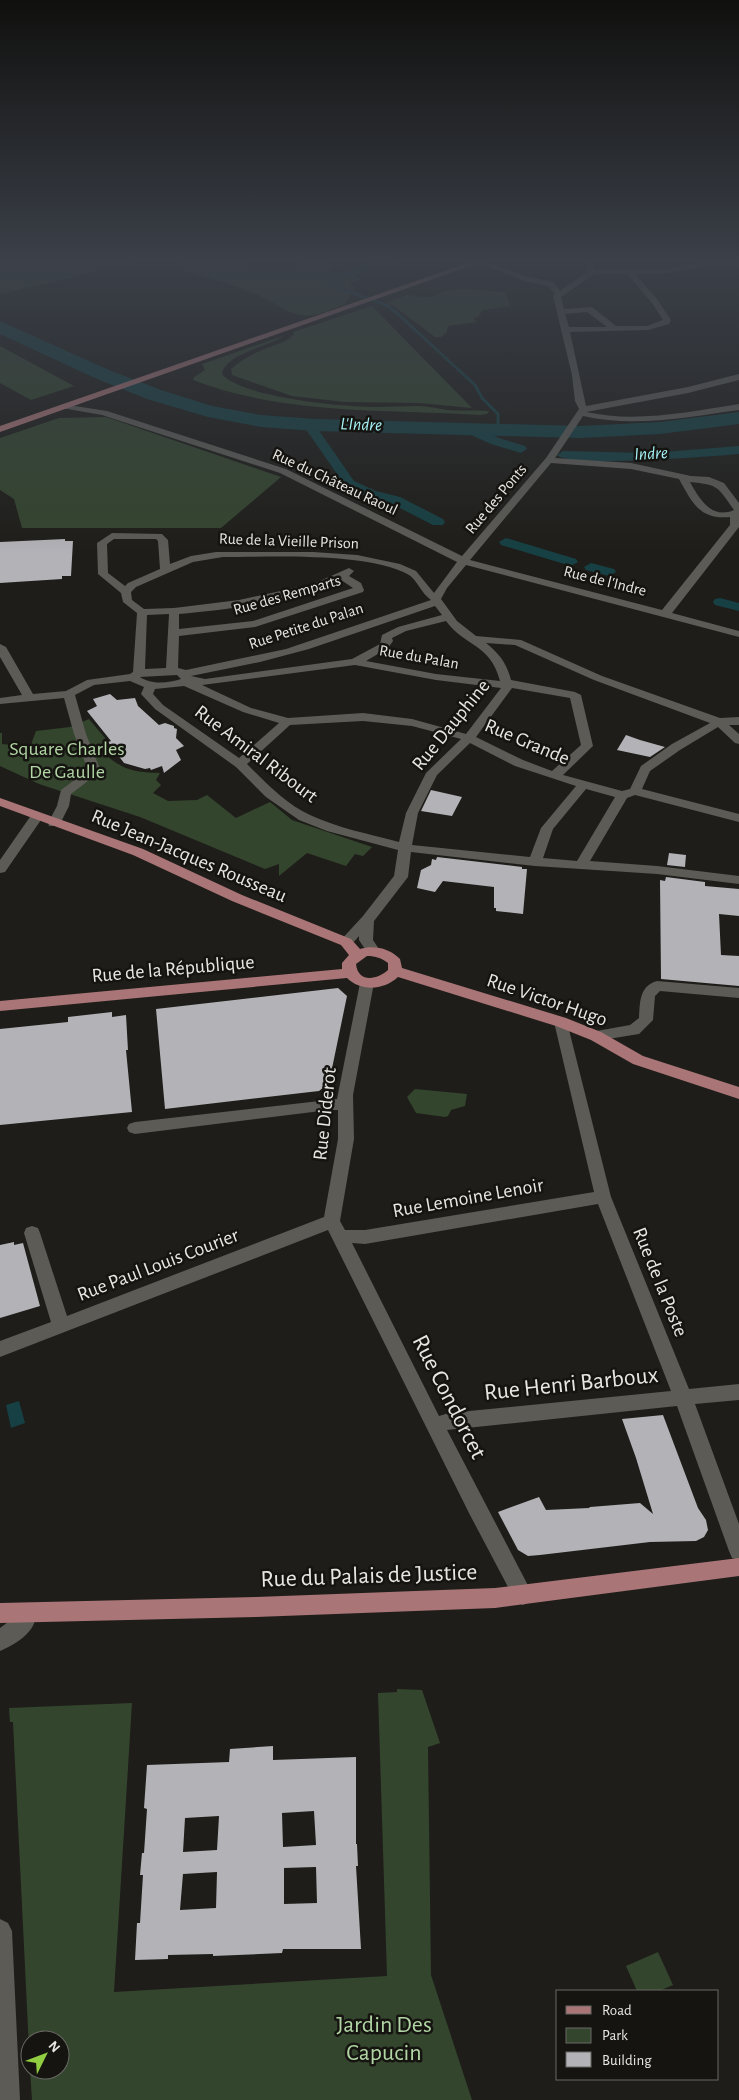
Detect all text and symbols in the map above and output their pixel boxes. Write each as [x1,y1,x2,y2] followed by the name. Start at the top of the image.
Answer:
[340,415,382,435] water label: L'Indre
[634,444,668,464] water label: Indre
[270,446,400,518] street label: Rue du Château Raoul
[462,461,530,537] street label: Rue des Ponts
[219,531,359,551] street label: Rue de la Vieille Prison
[562,563,648,599] street label: Rue de l'Indre
[231,572,343,618] street label: Rue des Remparts
[247,600,365,652] street label: Rue Petite du Palan
[378,642,460,672] street label: Rue du Palan
[408,676,494,774] street label: Rue Dauphine
[191,701,322,807] street label: Rue Amiral Ribourt
[482,715,572,769] street label: Rue Grande
[9,739,125,782] park label: Square Charles De Gaulle
[88,806,290,906] street label: Rue Jean-Jacques Rousseau
[91,952,255,986] street label: Rue de la République
[484,970,610,1030] street label: Rue Victor Hugo
[310,1066,340,1161] street label: Rue Diderot
[391,1175,546,1221] street label: Rue Lemoine Lenoir
[74,1225,242,1305] street label: Rue Paul Louis Courier
[629,1225,691,1339] street label: Rue de la Poste
[408,1331,491,1463] street label: Rue Condorcet
[483,1363,660,1405] street label: Rue Henri Barboux
[260,1560,478,1592] street label: Rue du Palais de Justice
[556,1990,719,2080] legend
[602,2003,632,2018] text: Road
[336,2013,432,2065] park label: Jardin Des Capucin
[602,2028,628,2043] text: Park
[20,2030,70,2080] north arrow
[45,2039,62,2055] text: N
[602,2053,652,2068] text: Building

